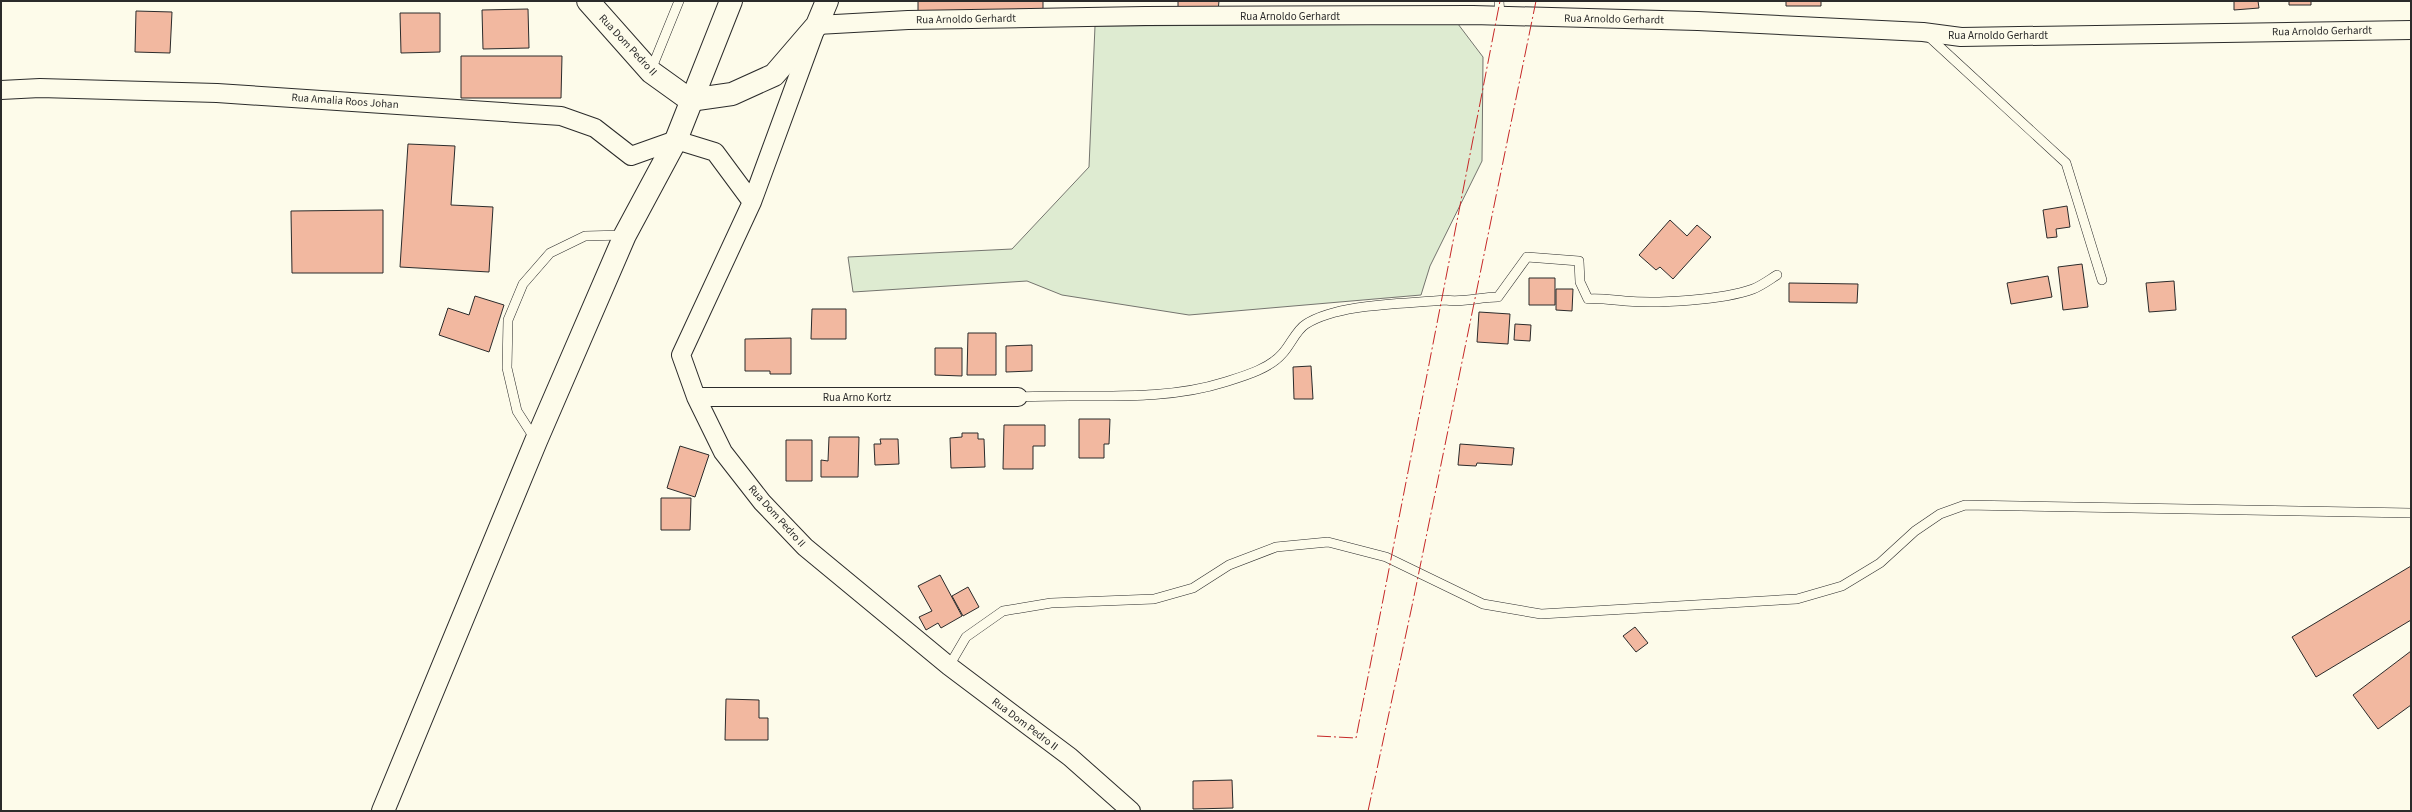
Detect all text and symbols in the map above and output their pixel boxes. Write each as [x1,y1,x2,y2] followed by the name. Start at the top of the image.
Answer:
[1240,9,1340,24] street label: Rua Arnoldo Gerhardt
[596,11,660,79] street label: Rua Dom Pedro II
[916,11,1016,27] street label: Rua Arnoldo Gerhardt
[1564,11,1664,27] street label: Rua Arnoldo Gerhardt
[2272,23,2372,39] street label: Rua Arnoldo Gerhardt
[1948,28,2048,43] street label: Rua Arnoldo Gerhardt
[291,90,399,112] street label: Rua Amalia Roos Johan
[823,390,892,405] street label: Rua Arno Kortz
[745,482,809,550] street label: Rua Dom Pedro II
[989,694,1061,754] street label: Rua Dom Pedro II

